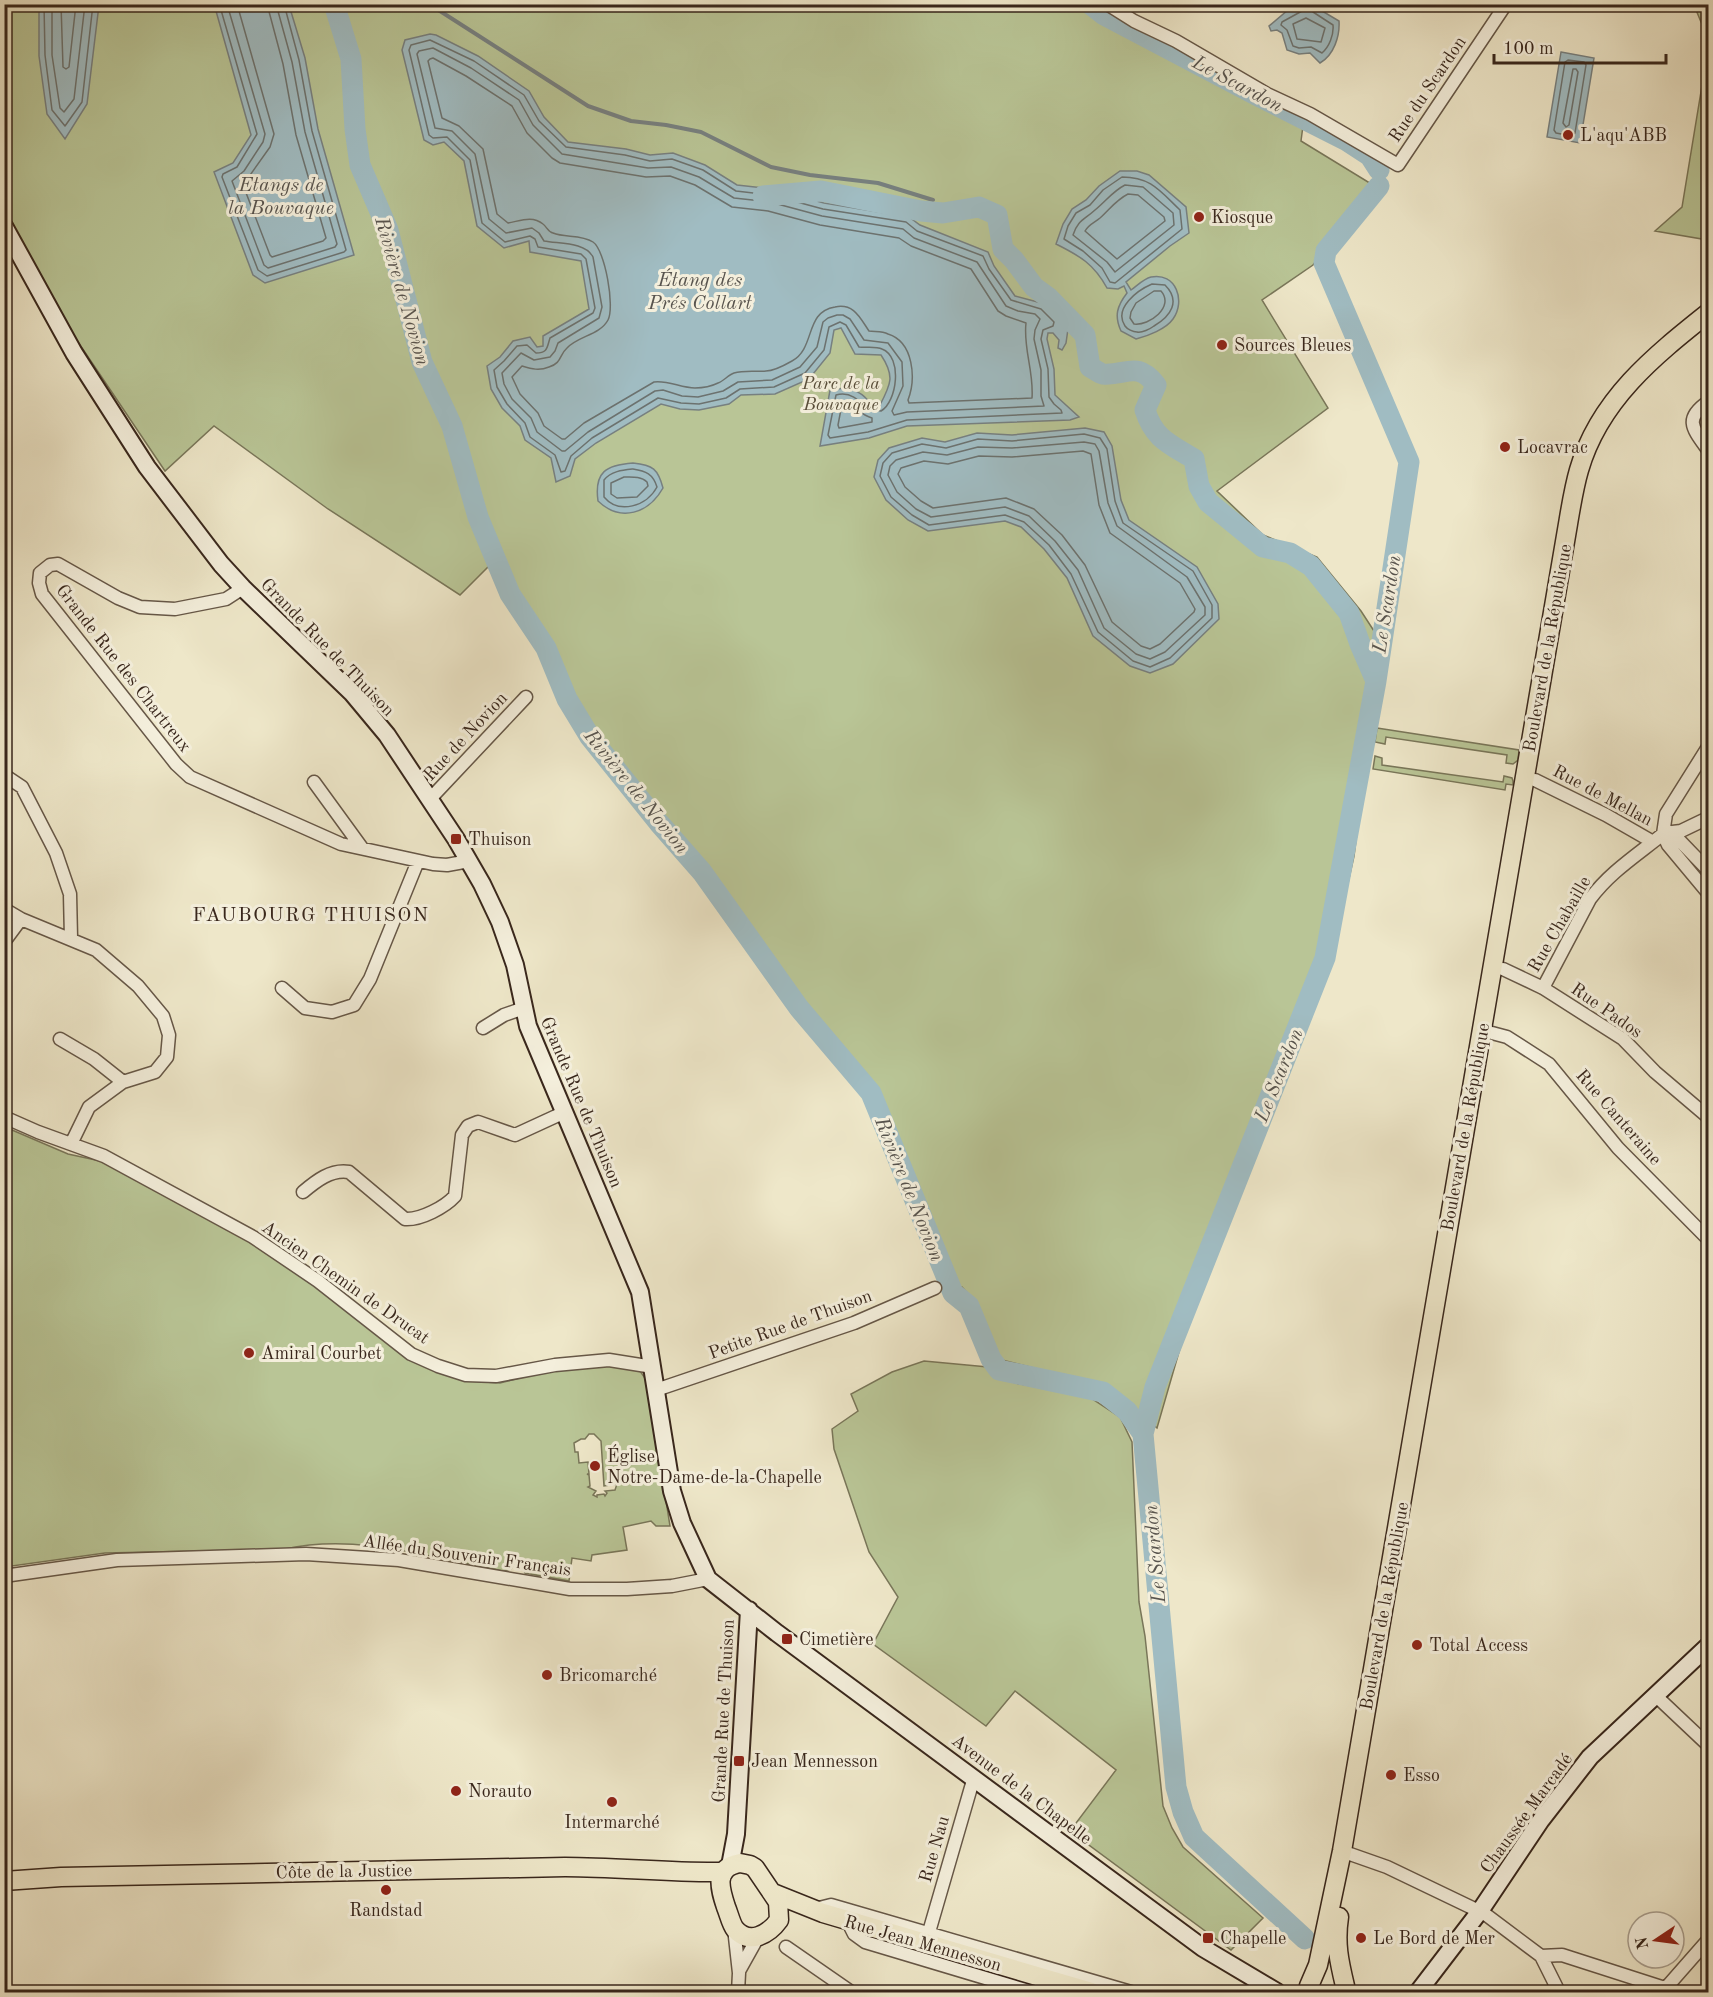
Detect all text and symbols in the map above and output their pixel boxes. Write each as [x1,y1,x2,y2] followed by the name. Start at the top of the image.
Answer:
[1494,27,1666,65] scale bar
[1386,33,1470,146] street label: Rue du Scardon
[1503,40,1554,58] text: 100 m
[1188,52,1285,117] water label: Le Scardon
[1580,127,1667,145] place label: L'aqu'ABB
[1561,128,1575,142] marker: L'aqu'ABB
[228,176,334,219] water label: Etangs de la Bouvaque
[1211,209,1273,227] place label: Kiosque
[1192,210,1206,224] marker: Kiosque
[370,214,432,368] water label: Rivière de Novion
[647,268,753,314] water label: Étang des Prés Collart
[1234,337,1352,355] place label: Sources Bleues
[1215,338,1229,352] marker: Sources Bleues
[801,375,880,414] park label: Parc de la Bouvaque
[1517,439,1588,457] place label: Locavrac
[1498,440,1512,454] marker: Locavrac
[1521,543,1575,754] street label: Boulevard de la République
[1370,554,1406,656] water label: Le Scardon
[257,575,398,720] street label: Grande Rue de Thuison
[52,581,194,756] street label: Grande Rue des Chartreux
[420,689,511,784] street label: Rue de Novion
[579,725,692,858] water label: Rivière de Novion
[1550,762,1656,830] street label: Rue de Mellan
[468,831,532,849] place label: Thuison
[449,832,463,846] marker: Thuison
[1525,873,1595,976] street label: Rue Chabaille
[192,906,430,926] district label: FAUBOURG THUISON
[1568,980,1645,1042] street label: Rue Pados
[537,1014,625,1191] street label: Grande Rue de Thuison
[1439,1022,1493,1233] street label: Boulevard de la République
[1252,1026,1308,1126] water label: Le Scardon
[1572,1066,1664,1169] street label: Rue Canteraine
[870,1114,946,1265] water label: Rivière de Novion
[258,1218,433,1348] street label: Ancien Chemin de Drucat
[706,1287,875,1363] street label: Petite Rue de Thuison
[261,1345,382,1363] place label: Amiral Courbet
[242,1346,256,1360] marker: Amiral Courbet
[607,1444,822,1487] place label: Église Notre-Dame-de-la-Chapelle
[588,1459,602,1473] marker: Église Notre-Dame-de-la-Chapelle
[1358,1501,1412,1712] street label: Boulevard de la République
[1142,1504,1170,1605] water label: Le Scardon
[361,1532,572,1580] street label: Allée du Souvenir Français
[710,1619,738,1803] street label: Grande Rue de Thuison
[799,1631,874,1649] place label: Cimetière
[780,1632,794,1646] marker: Cimetière
[1429,1637,1528,1655] place label: Total Access
[1410,1638,1424,1652] marker: Total Access
[559,1667,657,1685] place label: Bricomarché
[540,1668,554,1682] marker: Bricomarché
[948,1731,1095,1848] street label: Avenue de la Chapelle
[1477,1750,1576,1877] street label: Chaussée Marcadé
[751,1753,878,1771] place label: Jean Mennesson
[732,1754,746,1768] marker: Jean Mennesson
[1403,1767,1440,1785] place label: Esso
[1384,1768,1398,1782] marker: Esso
[468,1783,532,1801] place label: Norauto
[449,1784,463,1798] marker: Norauto
[605,1795,619,1809] marker: Intermarché
[564,1814,660,1832] place label: Intermarché
[917,1814,953,1885] street label: Rue Nau
[276,1862,412,1882] street label: Côte de la Justice
[379,1883,393,1897] marker: Randstad
[349,1902,423,1920] place label: Randstad
[1626,1910,1686,1970] north arrow
[842,1913,1004,1975] street label: Rue Jean Mennesson
[1220,1930,1286,1948] place label: Chapelle
[1373,1930,1496,1948] place label: Le Bord de Mer
[1201,1931,1215,1945] marker: Chapelle
[1354,1931,1368,1945] marker: Le Bord de Mer
[1634,1934,1653,1951] text: N

